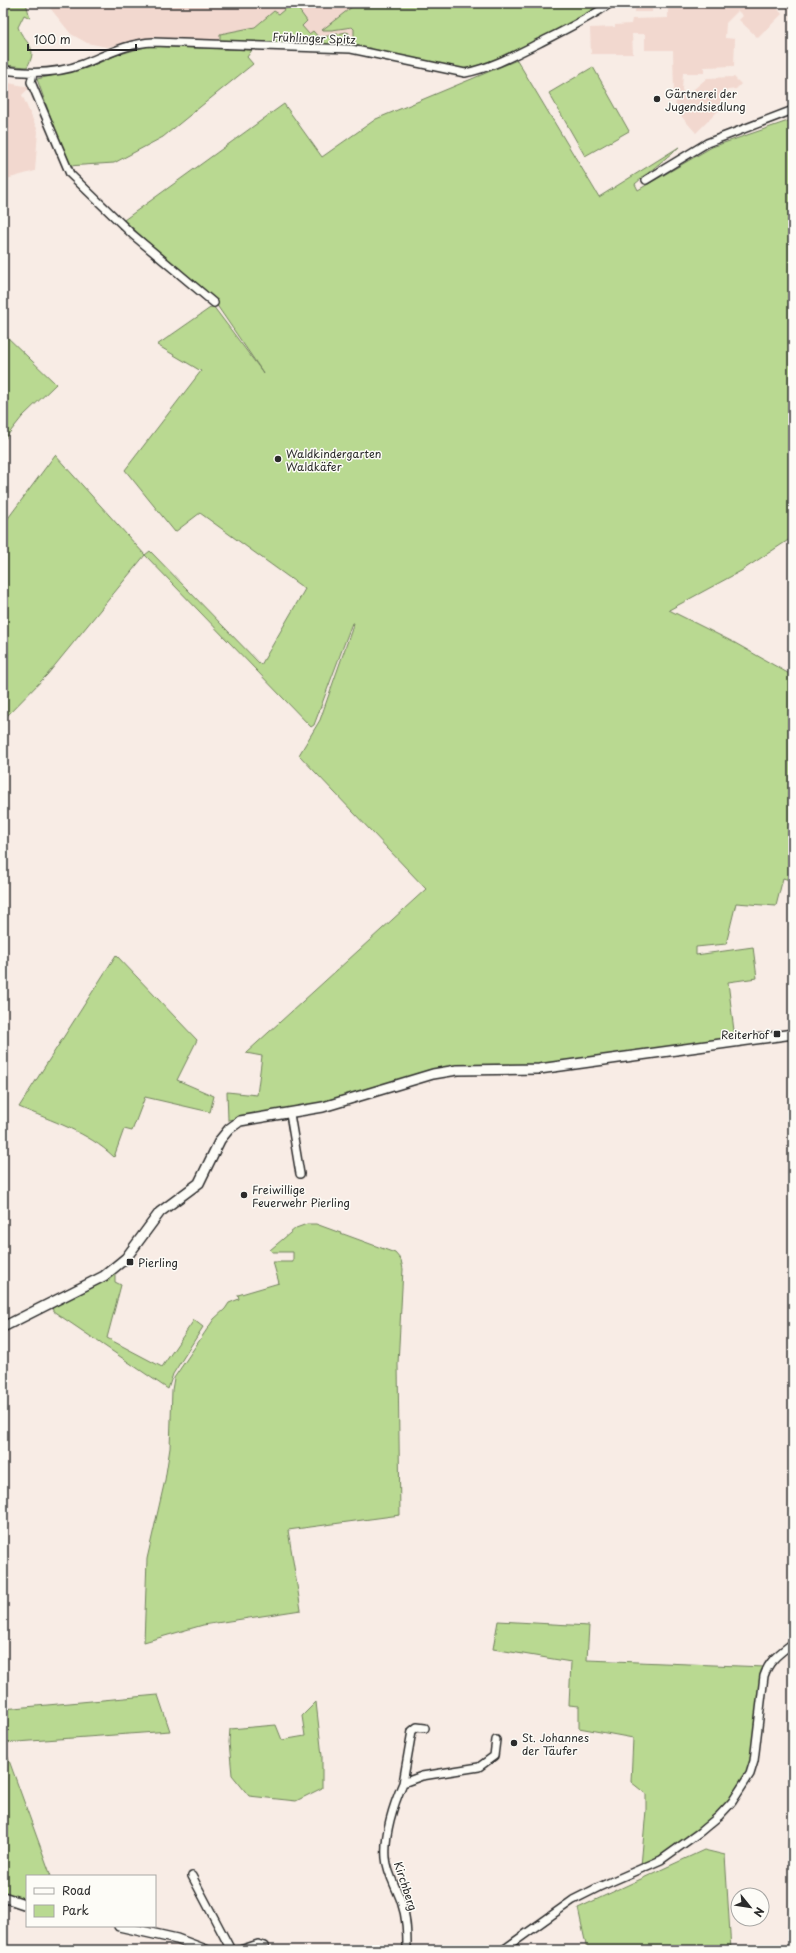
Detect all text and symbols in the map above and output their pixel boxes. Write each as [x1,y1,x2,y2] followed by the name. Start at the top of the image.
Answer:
[28,26,136,52] scale bar
[272,28,356,48] street label: Frühlinger Spitz
[34,30,71,48] text: 100 m
[665,85,746,115] place label: Gärtnerei der Jugendsiedlung
[652,94,662,104] marker: Gärtnerei der Jugendsiedlung
[286,445,381,475] place label: Waldkindergarten Waldkäfer
[273,454,283,464] marker: Waldkindergarten Waldkäfer
[721,1026,770,1043] place label: Reiterhof
[772,1029,782,1039] marker: Reiterhof
[252,1181,350,1211] place label: Freiwillige Feuerwehr Pierling
[239,1190,249,1200] marker: Freiwillige Feuerwehr Pierling
[138,1254,178,1271] place label: Pierling
[125,1257,135,1267] marker: Pierling
[522,1729,589,1759] place label: St. Johannes der Täufer
[509,1738,519,1748] marker: St. Johannes der Täufer
[390,1859,422,1913] street label: Kirchberg
[26,1875,156,1927] legend
[62,1881,91,1899] text: Road
[730,1887,770,1927] north arrow
[62,1901,89,1919] text: Park
[749,1904,769,1921] text: N

